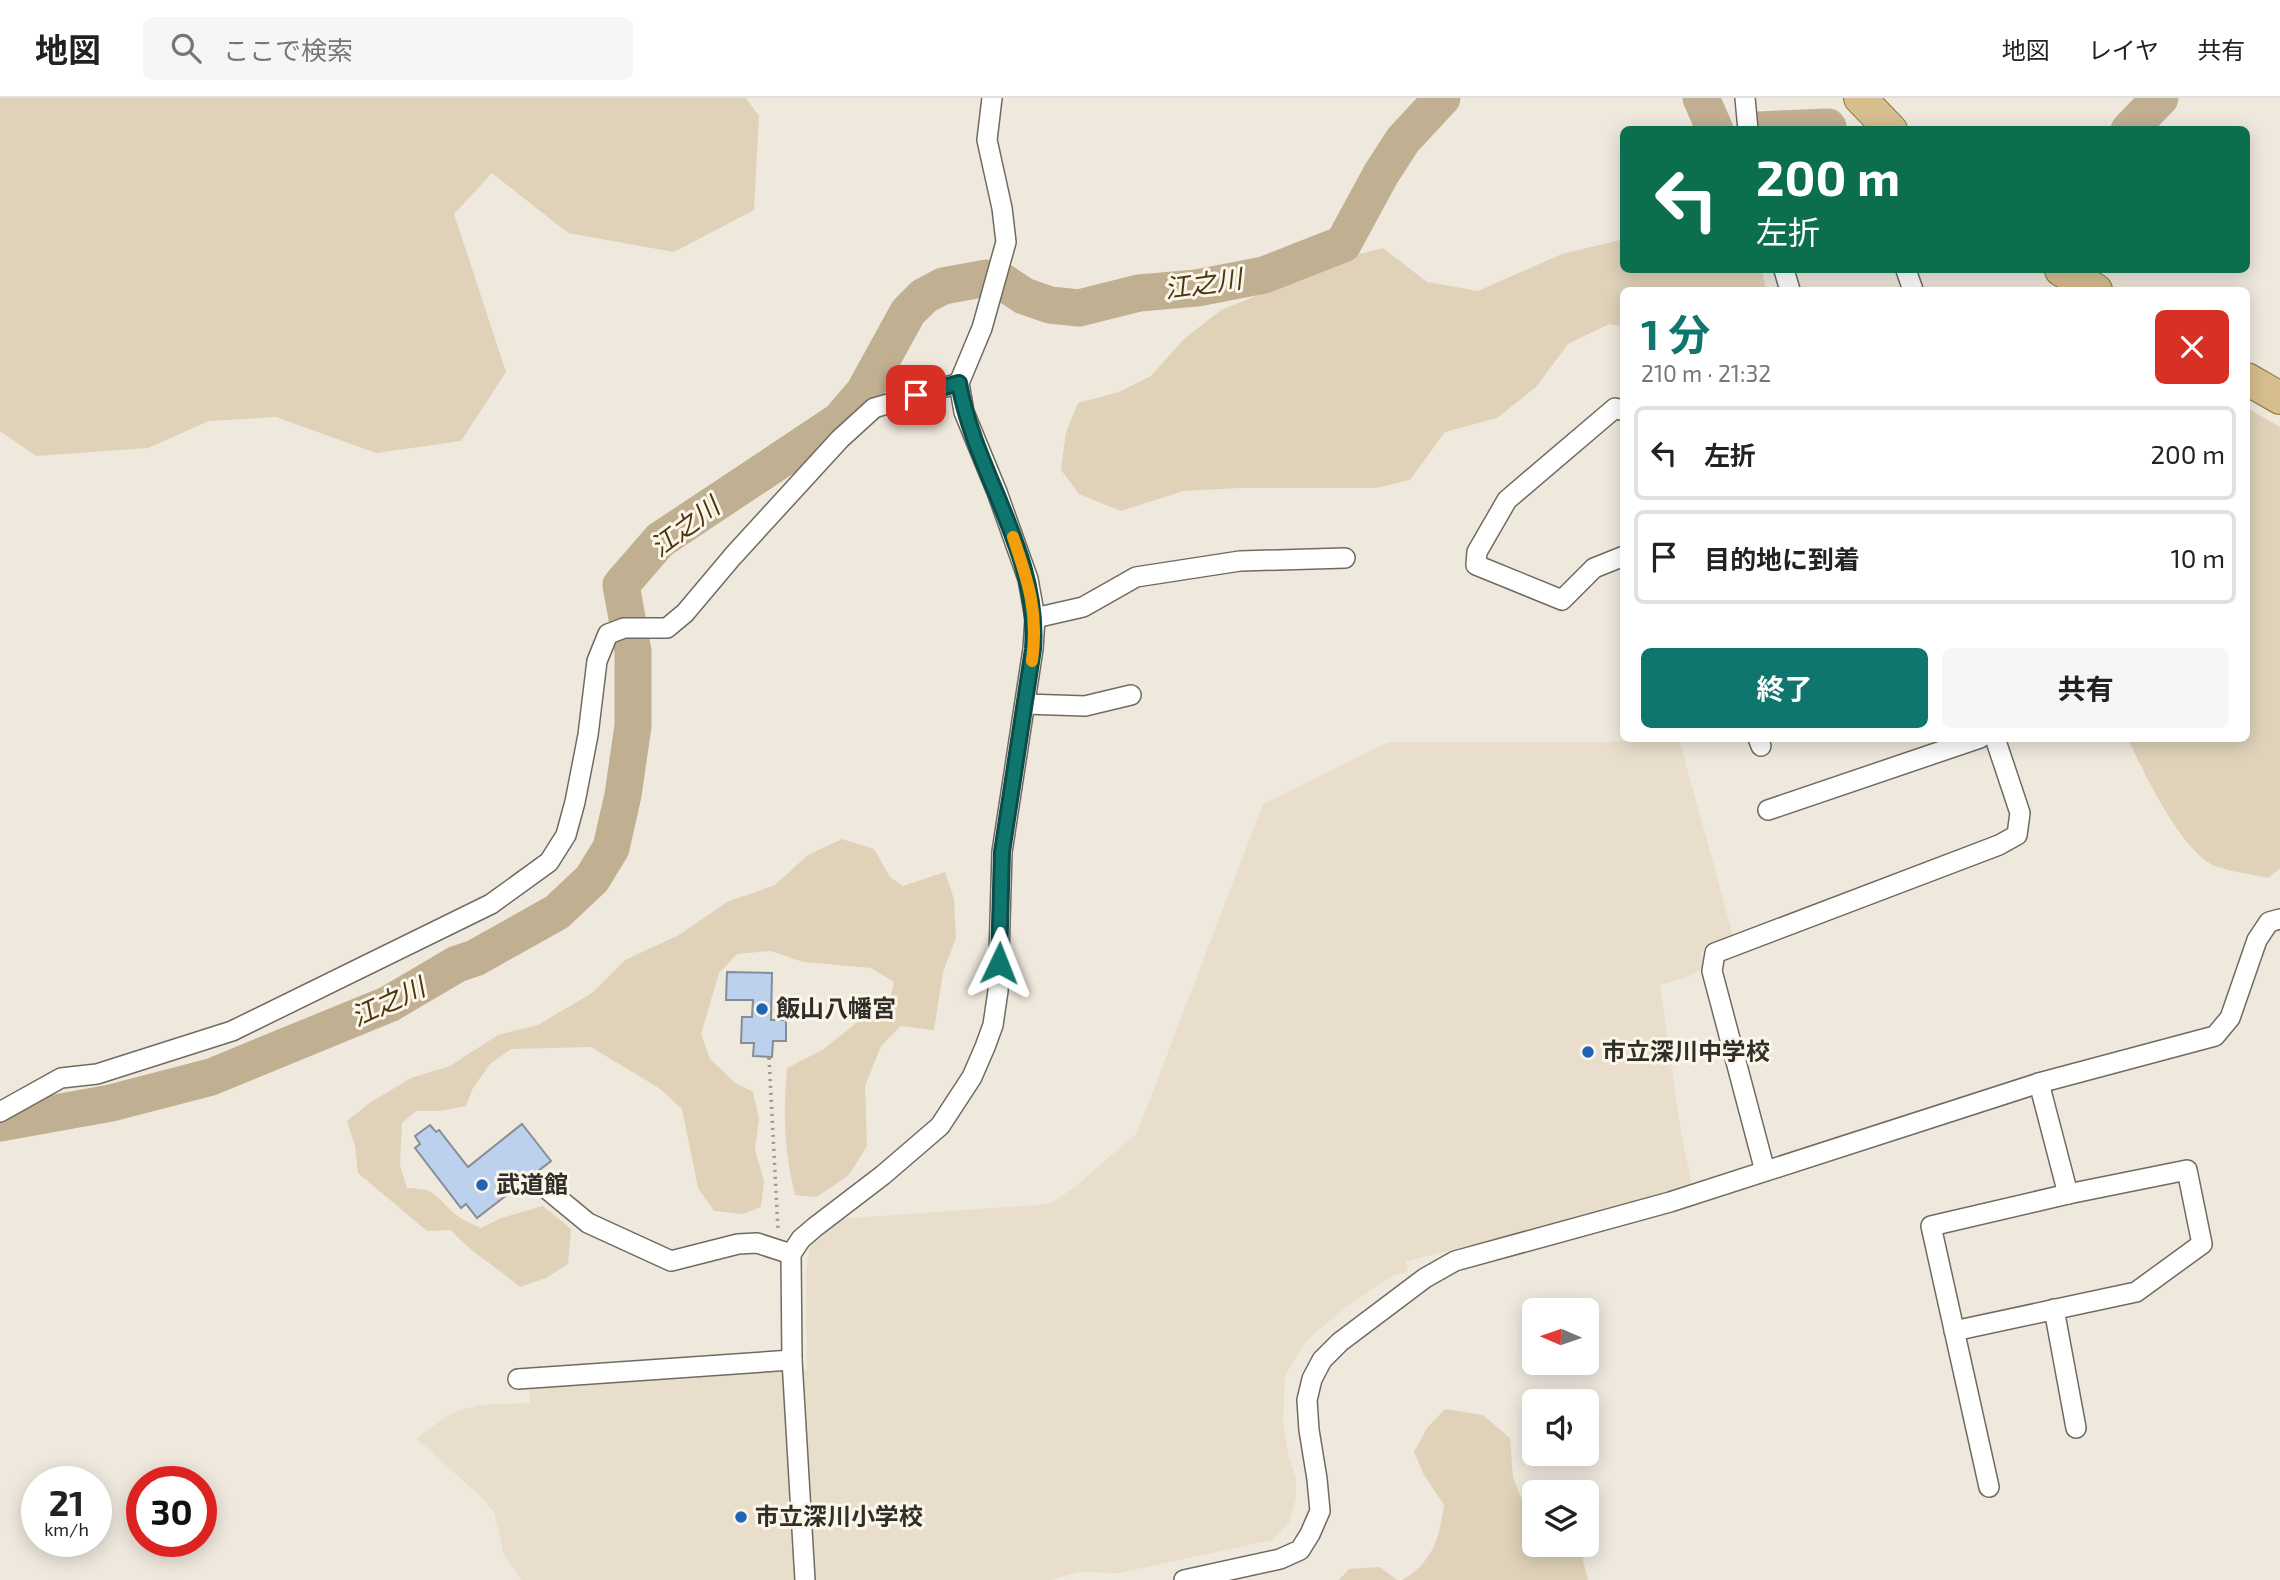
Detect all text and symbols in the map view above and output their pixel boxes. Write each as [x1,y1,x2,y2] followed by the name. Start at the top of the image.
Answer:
[143,17,633,80] search box
[35,29,101,69] text: 地図
[167,29,205,67] icon: search
[223,34,353,65] text: ここで検索
[2002,35,2050,64] text: 地図
[2088,35,2159,64] text: レイヤ
[2197,35,2245,64] text: 共有
[1756,147,1900,206] text: 200 m
[1641,154,1732,245] icon: left
[1756,212,1820,250] text: 左折
[1162,261,1247,303] water label: 江之川
[1641,308,1710,358] text: 1 分
[2155,310,2229,384] button: close
[1641,359,1771,387] text: 210 m · 21:32
[886,365,946,425] pin
[897,376,935,414] icon: arrive
[1645,434,1683,472] icon: left
[2150,438,2225,469] text: 200 m
[1704,439,1756,470] text: 左折
[644,488,727,562] water label: 江之川
[1645,538,1683,576] icon: arrive
[2170,542,2225,573] text: 10 m
[1704,543,1860,574] text: 目的地に到着
[1641,648,1928,728] button: 終了
[1942,648,2229,728] button: 共有
[962,926,1036,1000] position arrow
[345,969,432,1031] water label: 江之川
[776,993,896,1022] place label: 飯山八幡宮
[754,1001,770,1017] marker: 飯山八幡宮
[1602,1036,1770,1065] place label: 市立深川中学校
[1580,1044,1596,1060] marker: 市立深川中学校
[496,1169,568,1198] place label: 武道館
[474,1177,490,1193] marker: 武道館
[1522,1298,1600,1376] north arrow
[1522,1298,1599,1557] map controls
[1522,1389,1599,1466] button: sound
[126,1466,217,1557] speed limit sign: 30
[1522,1480,1599,1557] button: layers
[49,1481,84,1523] text: 21
[755,1501,923,1530] place label: 市立深川小学校
[733,1509,749,1525] marker: 市立深川小学校
[44,1518,89,1540] text: km/h

